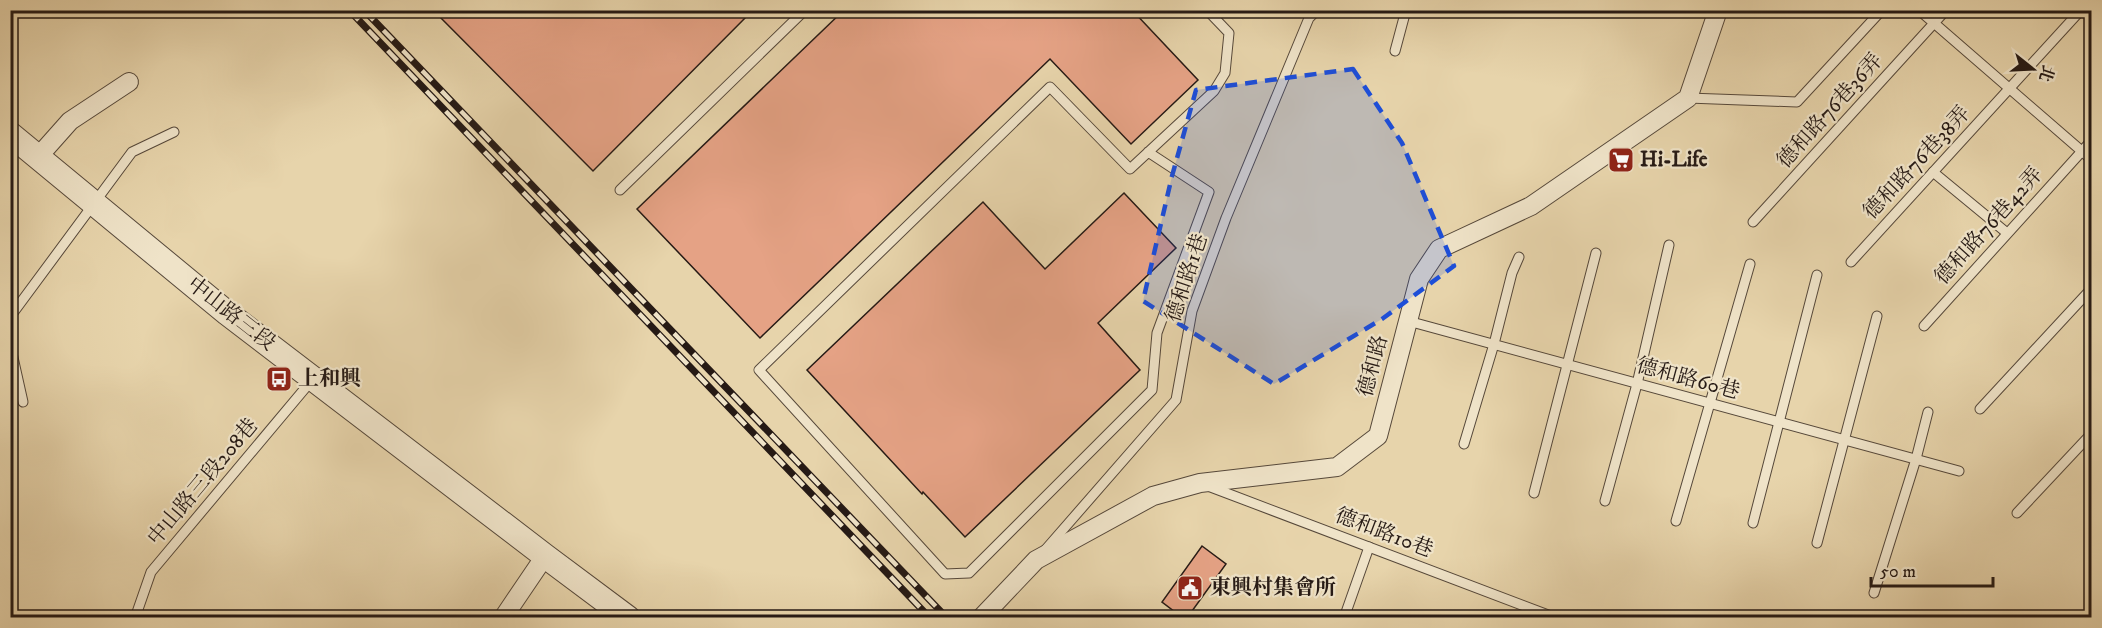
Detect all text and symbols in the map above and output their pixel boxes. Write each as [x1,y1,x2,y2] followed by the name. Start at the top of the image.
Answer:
[2003,39,2063,99] north arrow
[1772,48,1888,174] street label: 德和路76巷36弄
[2034,63,2058,84] text: 北
[1858,101,1976,225] street label: 德和路76巷38弄
[1606,145,1636,175] supermarket icon: Hi-Life
[1640,147,1708,173] place label: Hi-Life
[1929,162,2049,290] street label: 德和路76巷42弄
[1160,230,1214,326] street label: 德和路1巷
[182,271,280,357] street label: 中山路三段
[1352,332,1394,400] street label: 德和路
[1633,353,1743,405] street label: 德和路60巷
[264,364,294,394] bus stop icon: 上和興
[298,366,361,392] place label: 上和興
[142,413,264,551] street label: 中山路三段208巷
[1331,502,1437,564] street label: 德和路10巷
[1871,550,1992,588] scale bar
[1880,561,1916,583] text: 50 m
[1175,573,1205,603] public building icon: 東興村集會所
[1210,575,1336,601] place label: 東興村集會所

